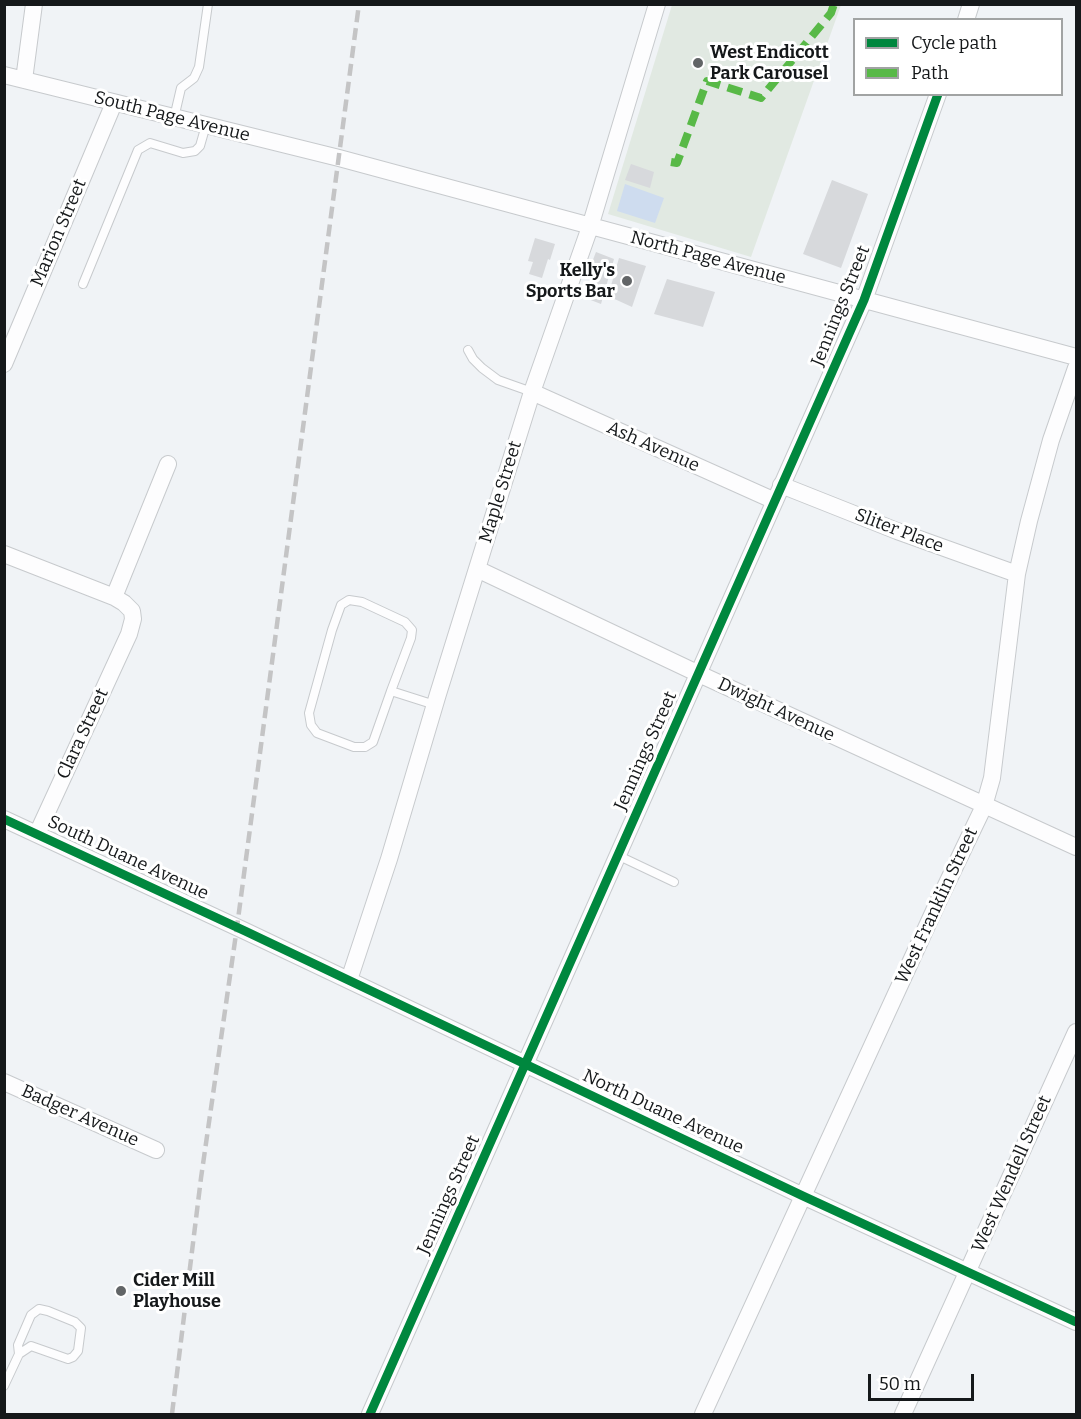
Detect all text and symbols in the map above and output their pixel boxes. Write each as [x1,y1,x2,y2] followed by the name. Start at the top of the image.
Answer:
[853,18,1063,96] legend
[911,32,997,54] text: Cycle path
[710,42,829,84] place label: West Endicott Park Carousel
[691,56,705,70] marker: West Endicott Park Carousel
[911,62,949,84] text: Path
[92,87,252,147] street label: South Page Avenue
[27,176,91,290] street label: Marion Street
[628,227,788,289] street label: North Page Avenue
[807,243,875,369] street label: Jennings Street
[526,260,615,302] place label: Kelly's Sports Bar
[620,274,634,288] marker: Kelly's Sports Bar
[603,417,703,477] street label: Ash Avenue
[475,438,527,546] street label: Maple Street
[852,504,946,558] street label: Sliter Place
[714,673,838,747] street label: Dwight Avenue
[53,685,113,783] street label: Clara Street
[610,688,682,814] street label: Jennings Street
[44,811,212,905] street label: South Duane Avenue
[891,824,983,988] street label: West Franklin Street
[579,1065,747,1159] street label: North Duane Avenue
[18,1080,142,1152] street label: Badger Avenue
[968,1092,1056,1256] street label: West Wendell Street
[413,1132,485,1258] street label: Jennings Street
[133,1270,221,1312] place label: Cider Mill Playhouse
[114,1284,128,1298] marker: Cider Mill Playhouse
[871,1362,978,1400] scale bar
[879,1373,921,1395] text: 50 m

